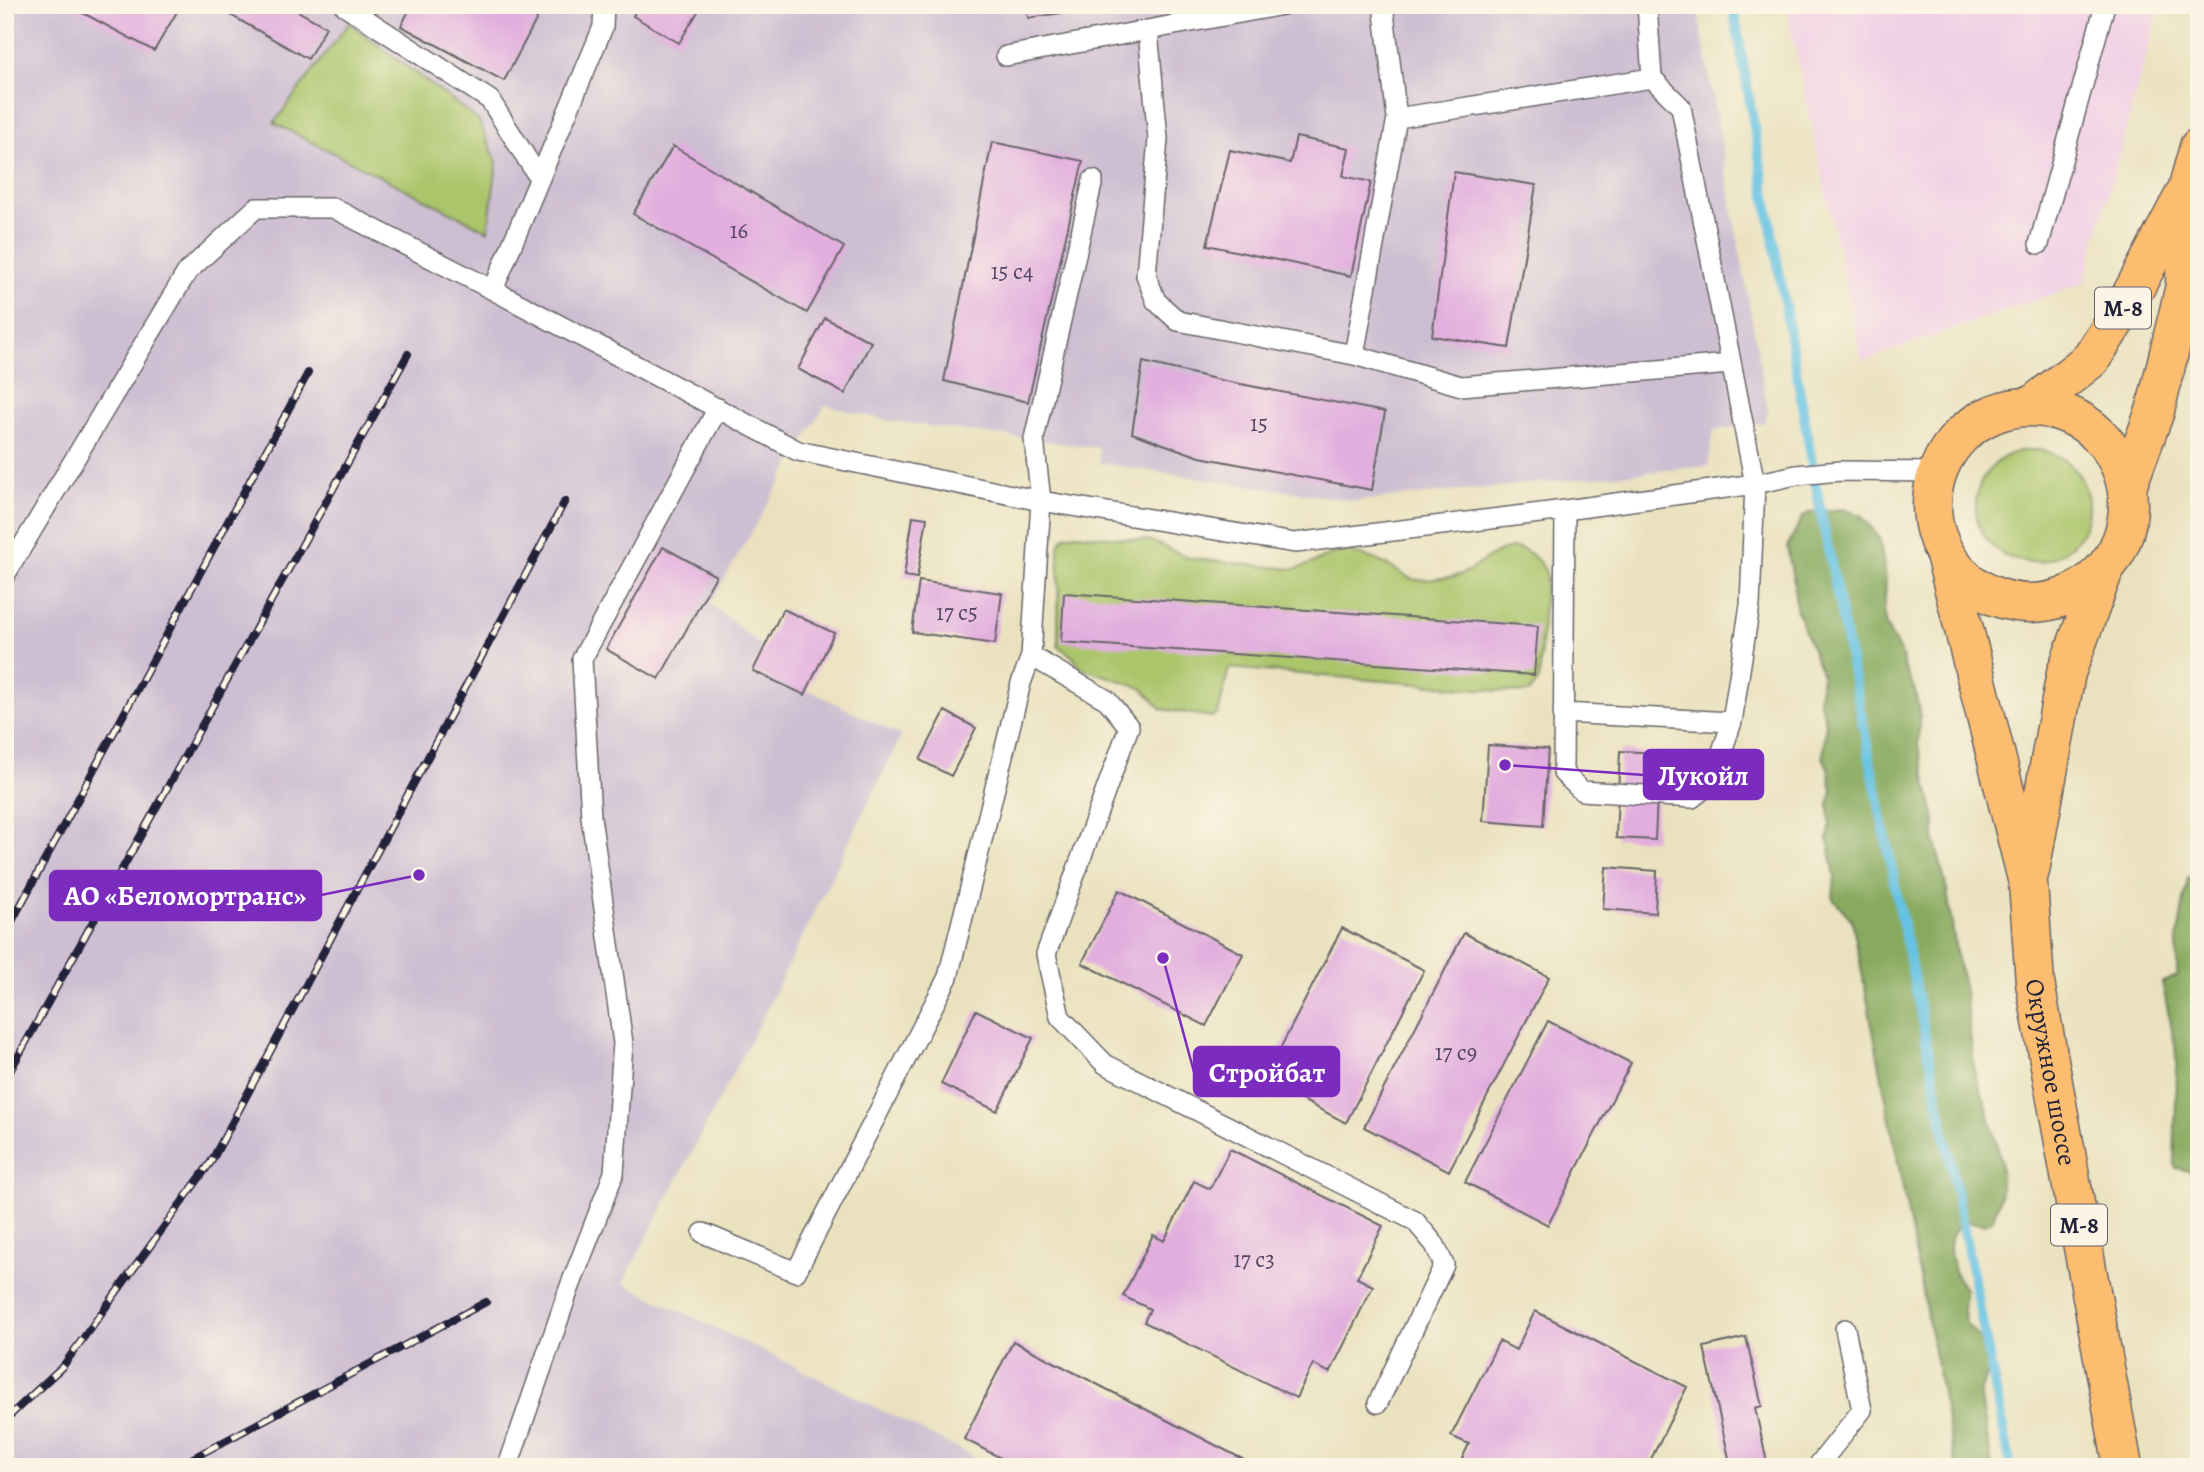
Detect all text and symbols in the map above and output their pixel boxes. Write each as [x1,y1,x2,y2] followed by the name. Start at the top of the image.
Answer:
[730,215,748,246] house number: 16
[991,256,1033,287] house number: 15 с4
[2095,288,2151,328] road number: М-8
[1250,408,1268,439] house number: 15
[936,597,978,628] house number: 17 с5
[1644,750,1763,799] callout: Лукойл
[1657,757,1749,795] text: Лукойл
[50,871,321,920] callout: АО «Беломортранс»
[63,877,306,915] text: АО «Беломортранс»
[2017,976,2085,1168] street label: Окружное шоссе
[1435,1037,1477,1068] house number: 17 с9
[1194,1047,1339,1096] callout: Стройбат
[1209,1054,1325,1092] text: Стройбат
[2051,1204,2107,1246] road number: М-8
[1233,1244,1275,1275] house number: 17 с3

